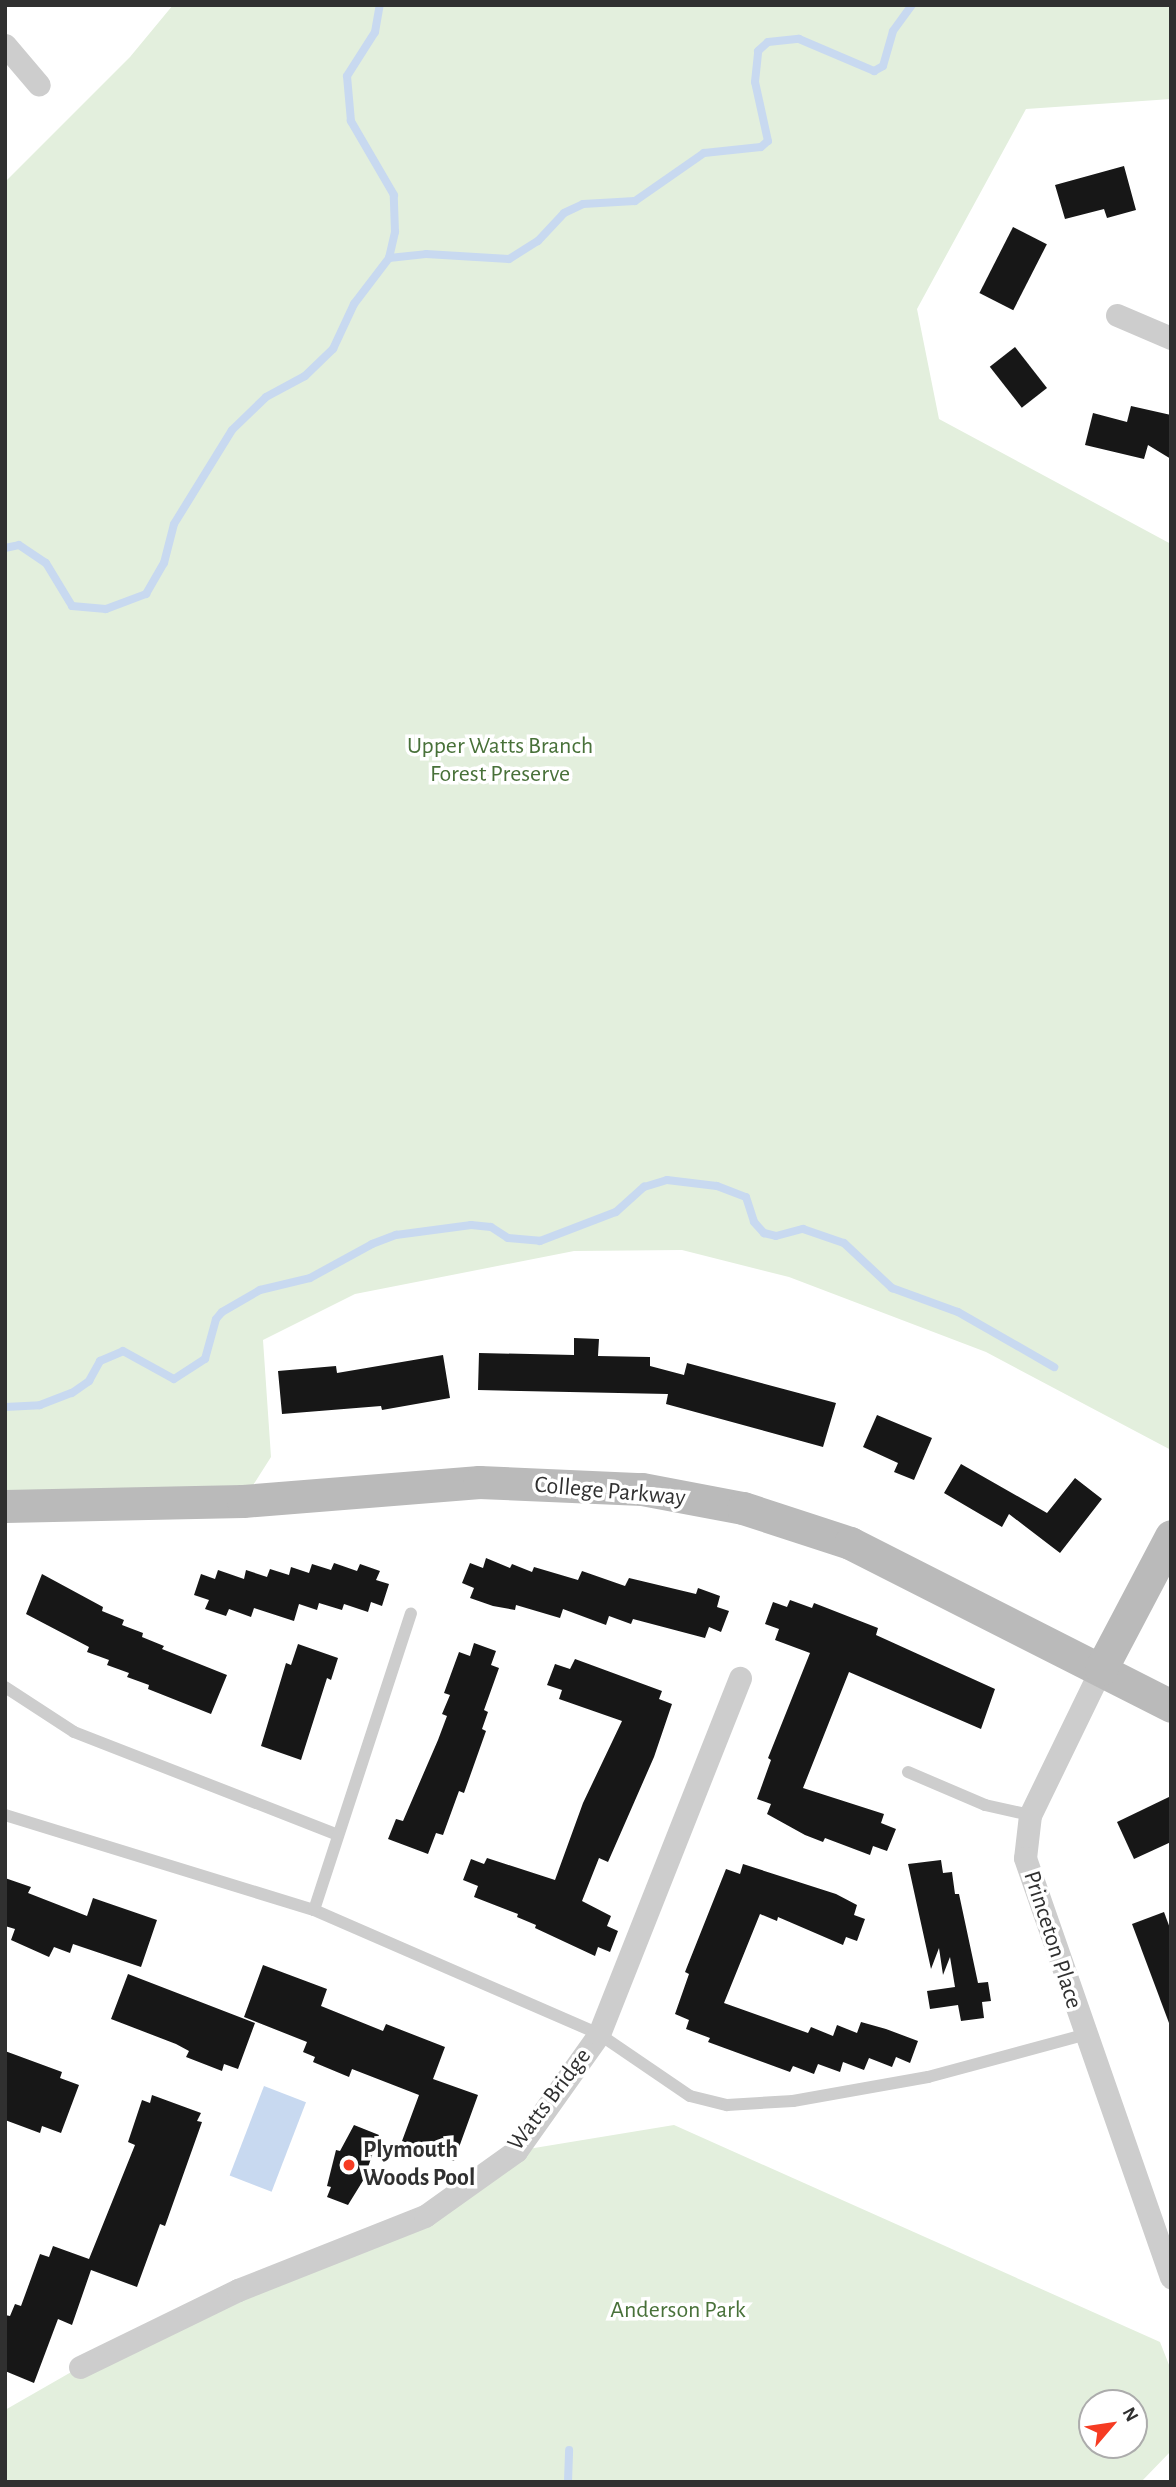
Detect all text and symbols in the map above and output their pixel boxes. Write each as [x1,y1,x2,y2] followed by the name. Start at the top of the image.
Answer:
[407,733,593,789] park label: Upper Watts Branch Forest Preserve
[533,1471,687,1513] street label: College Parkway
[1016,1867,1088,2013] street label: Princeton Place
[502,2043,598,2157] street label: Watts Bridge
[363,2137,475,2193] place label: Plymouth Woods Pool
[341,2157,357,2173] marker: Plymouth Woods Pool
[610,2297,746,2325] park label: Anderson Park
[1078,2389,1148,2459] north arrow
[1119,2404,1142,2425] text: N

